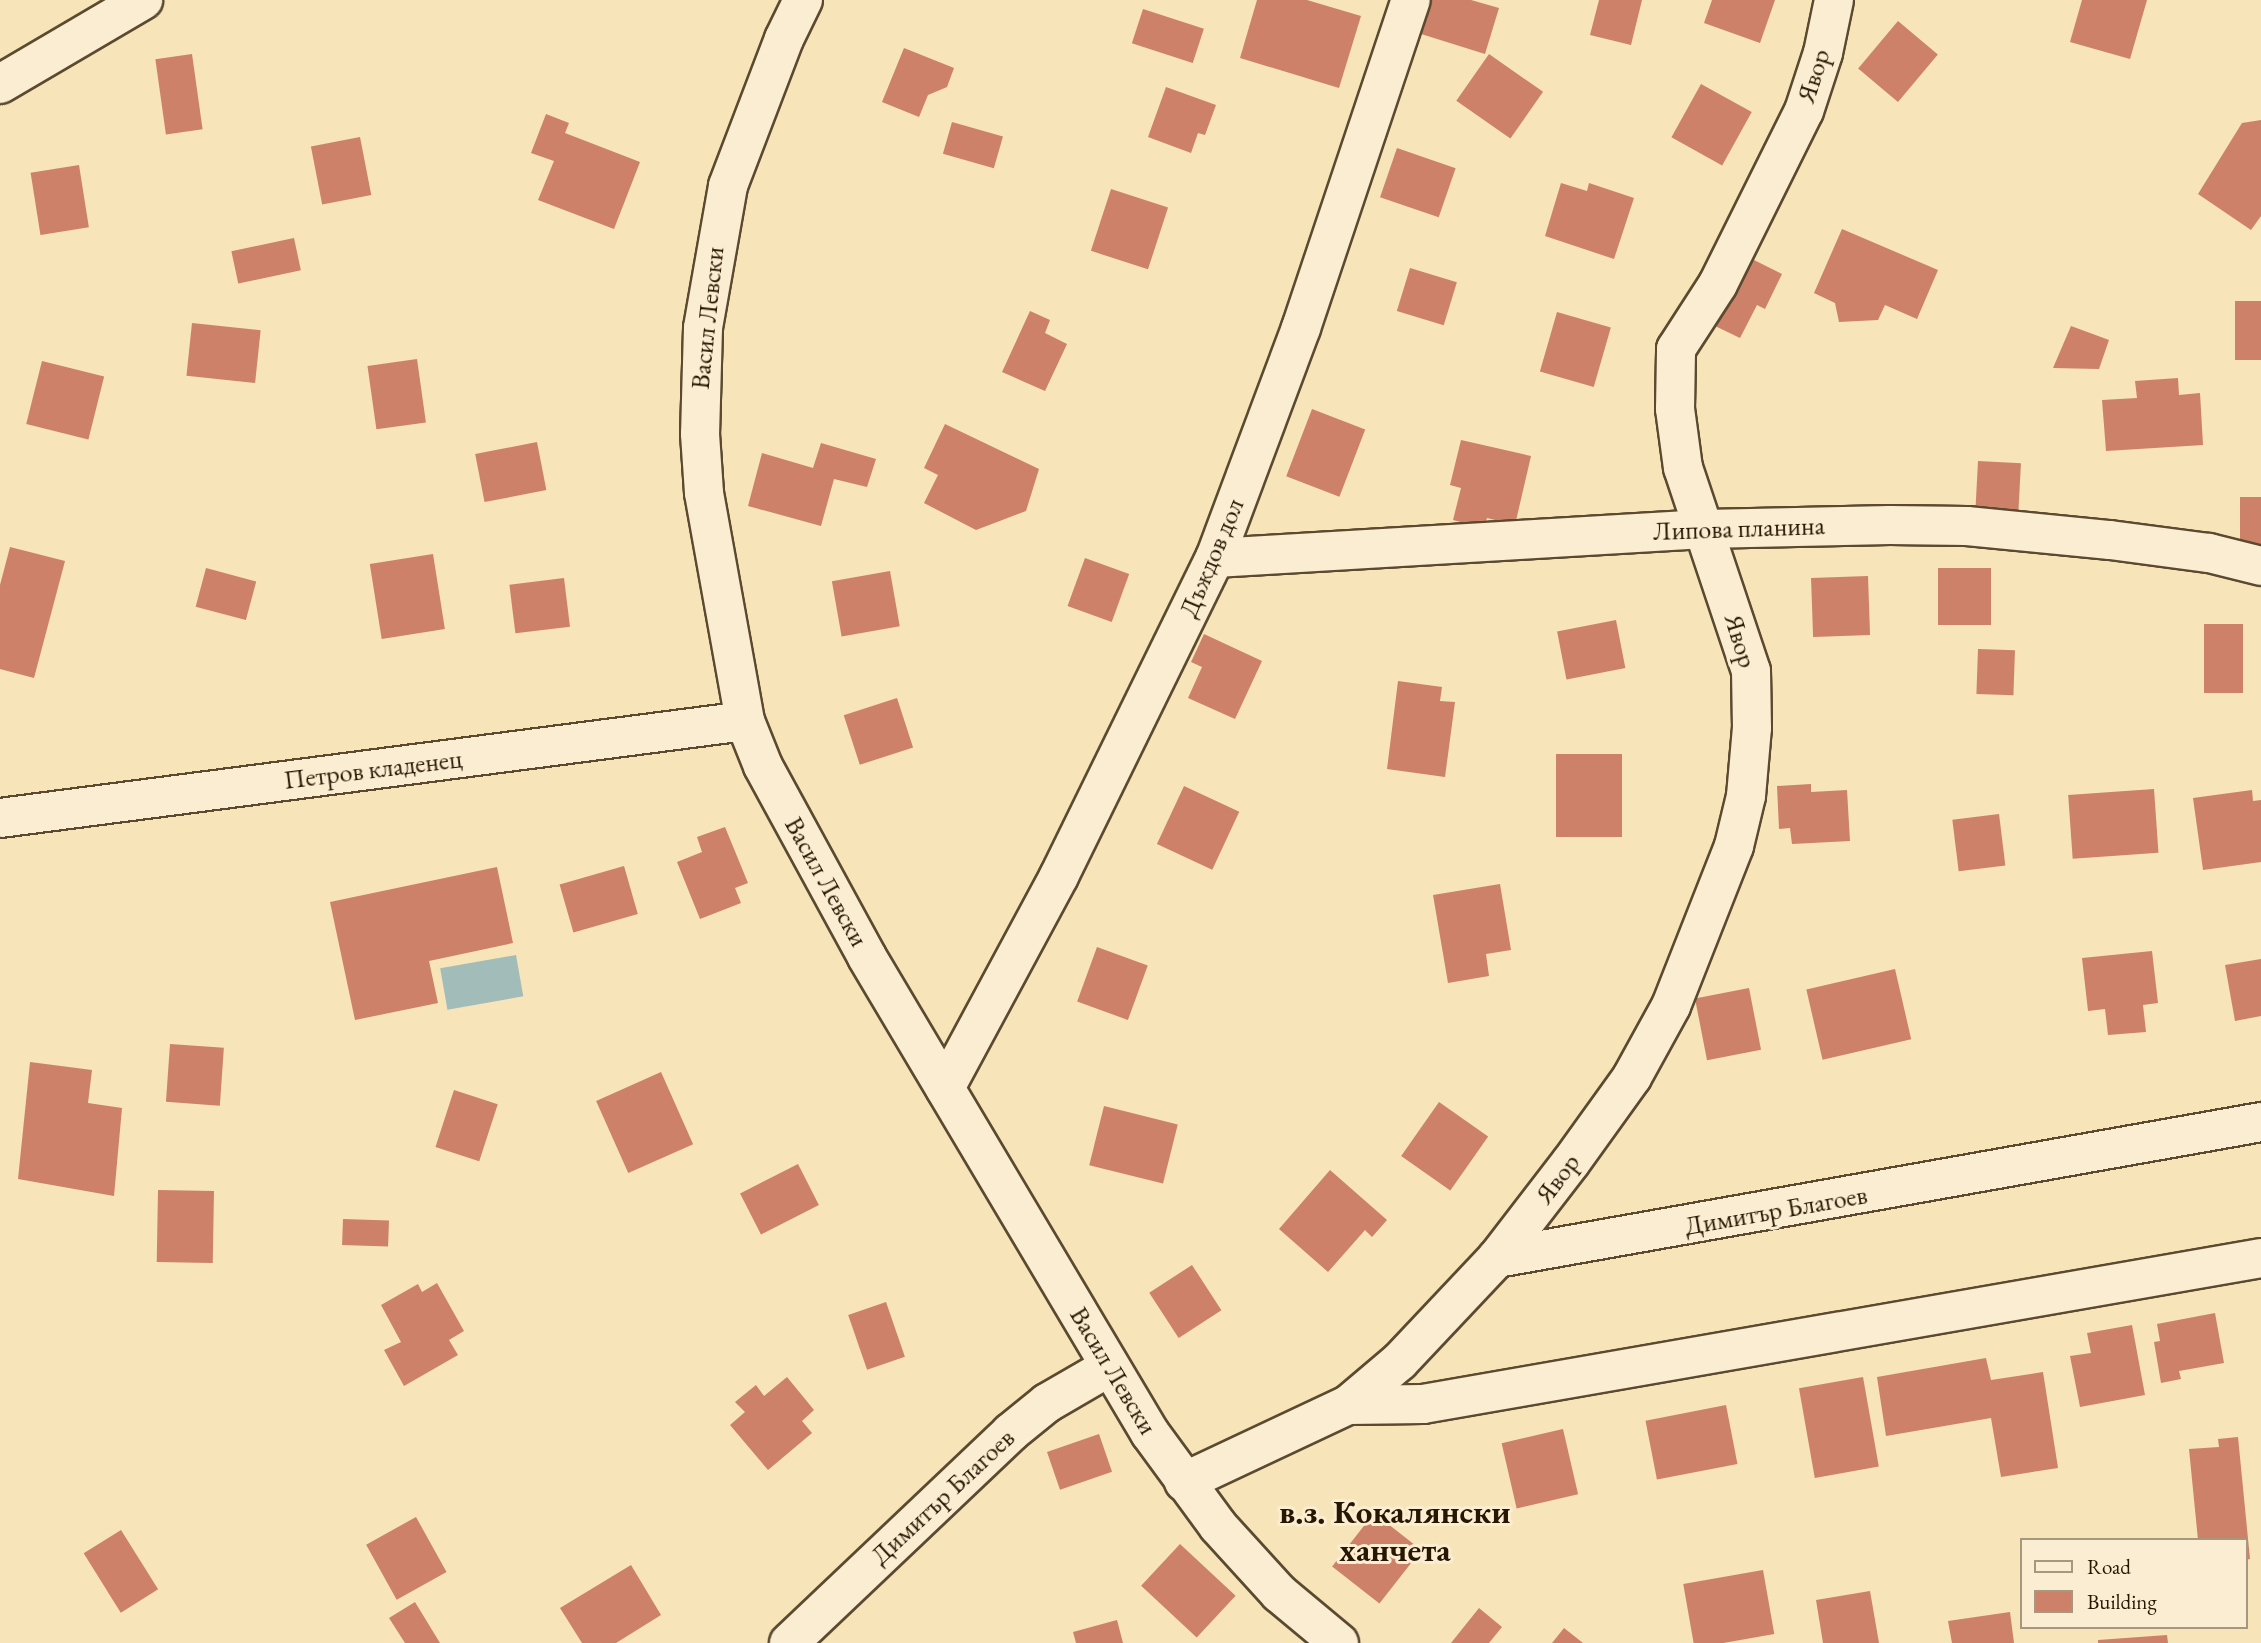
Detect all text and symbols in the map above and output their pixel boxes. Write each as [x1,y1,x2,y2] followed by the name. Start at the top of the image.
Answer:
[1791,45,1837,107] street label: Явор
[685,245,731,391] street label: Васил Левски
[1173,494,1251,622] street label: Дъждов дол
[1653,510,1825,548] street label: Липова планина
[1717,610,1763,672] street label: Явор
[282,744,464,796] street label: Петров кладенец
[778,812,874,952] street label: Васил Левски
[1529,1148,1587,1210] street label: Явор
[1682,1180,1870,1242] street label: Димитър Благоев
[1063,1302,1163,1440] street label: Васил Левски
[865,1423,1021,1571] street label: Димитър Благоев
[1279,1492,1511,1570] district label: в.з. Кокалянски ханчета
[2020,1538,2247,1629] legend
[2087,1553,2131,1580] text: Road
[2087,1588,2157,1615] text: Building

